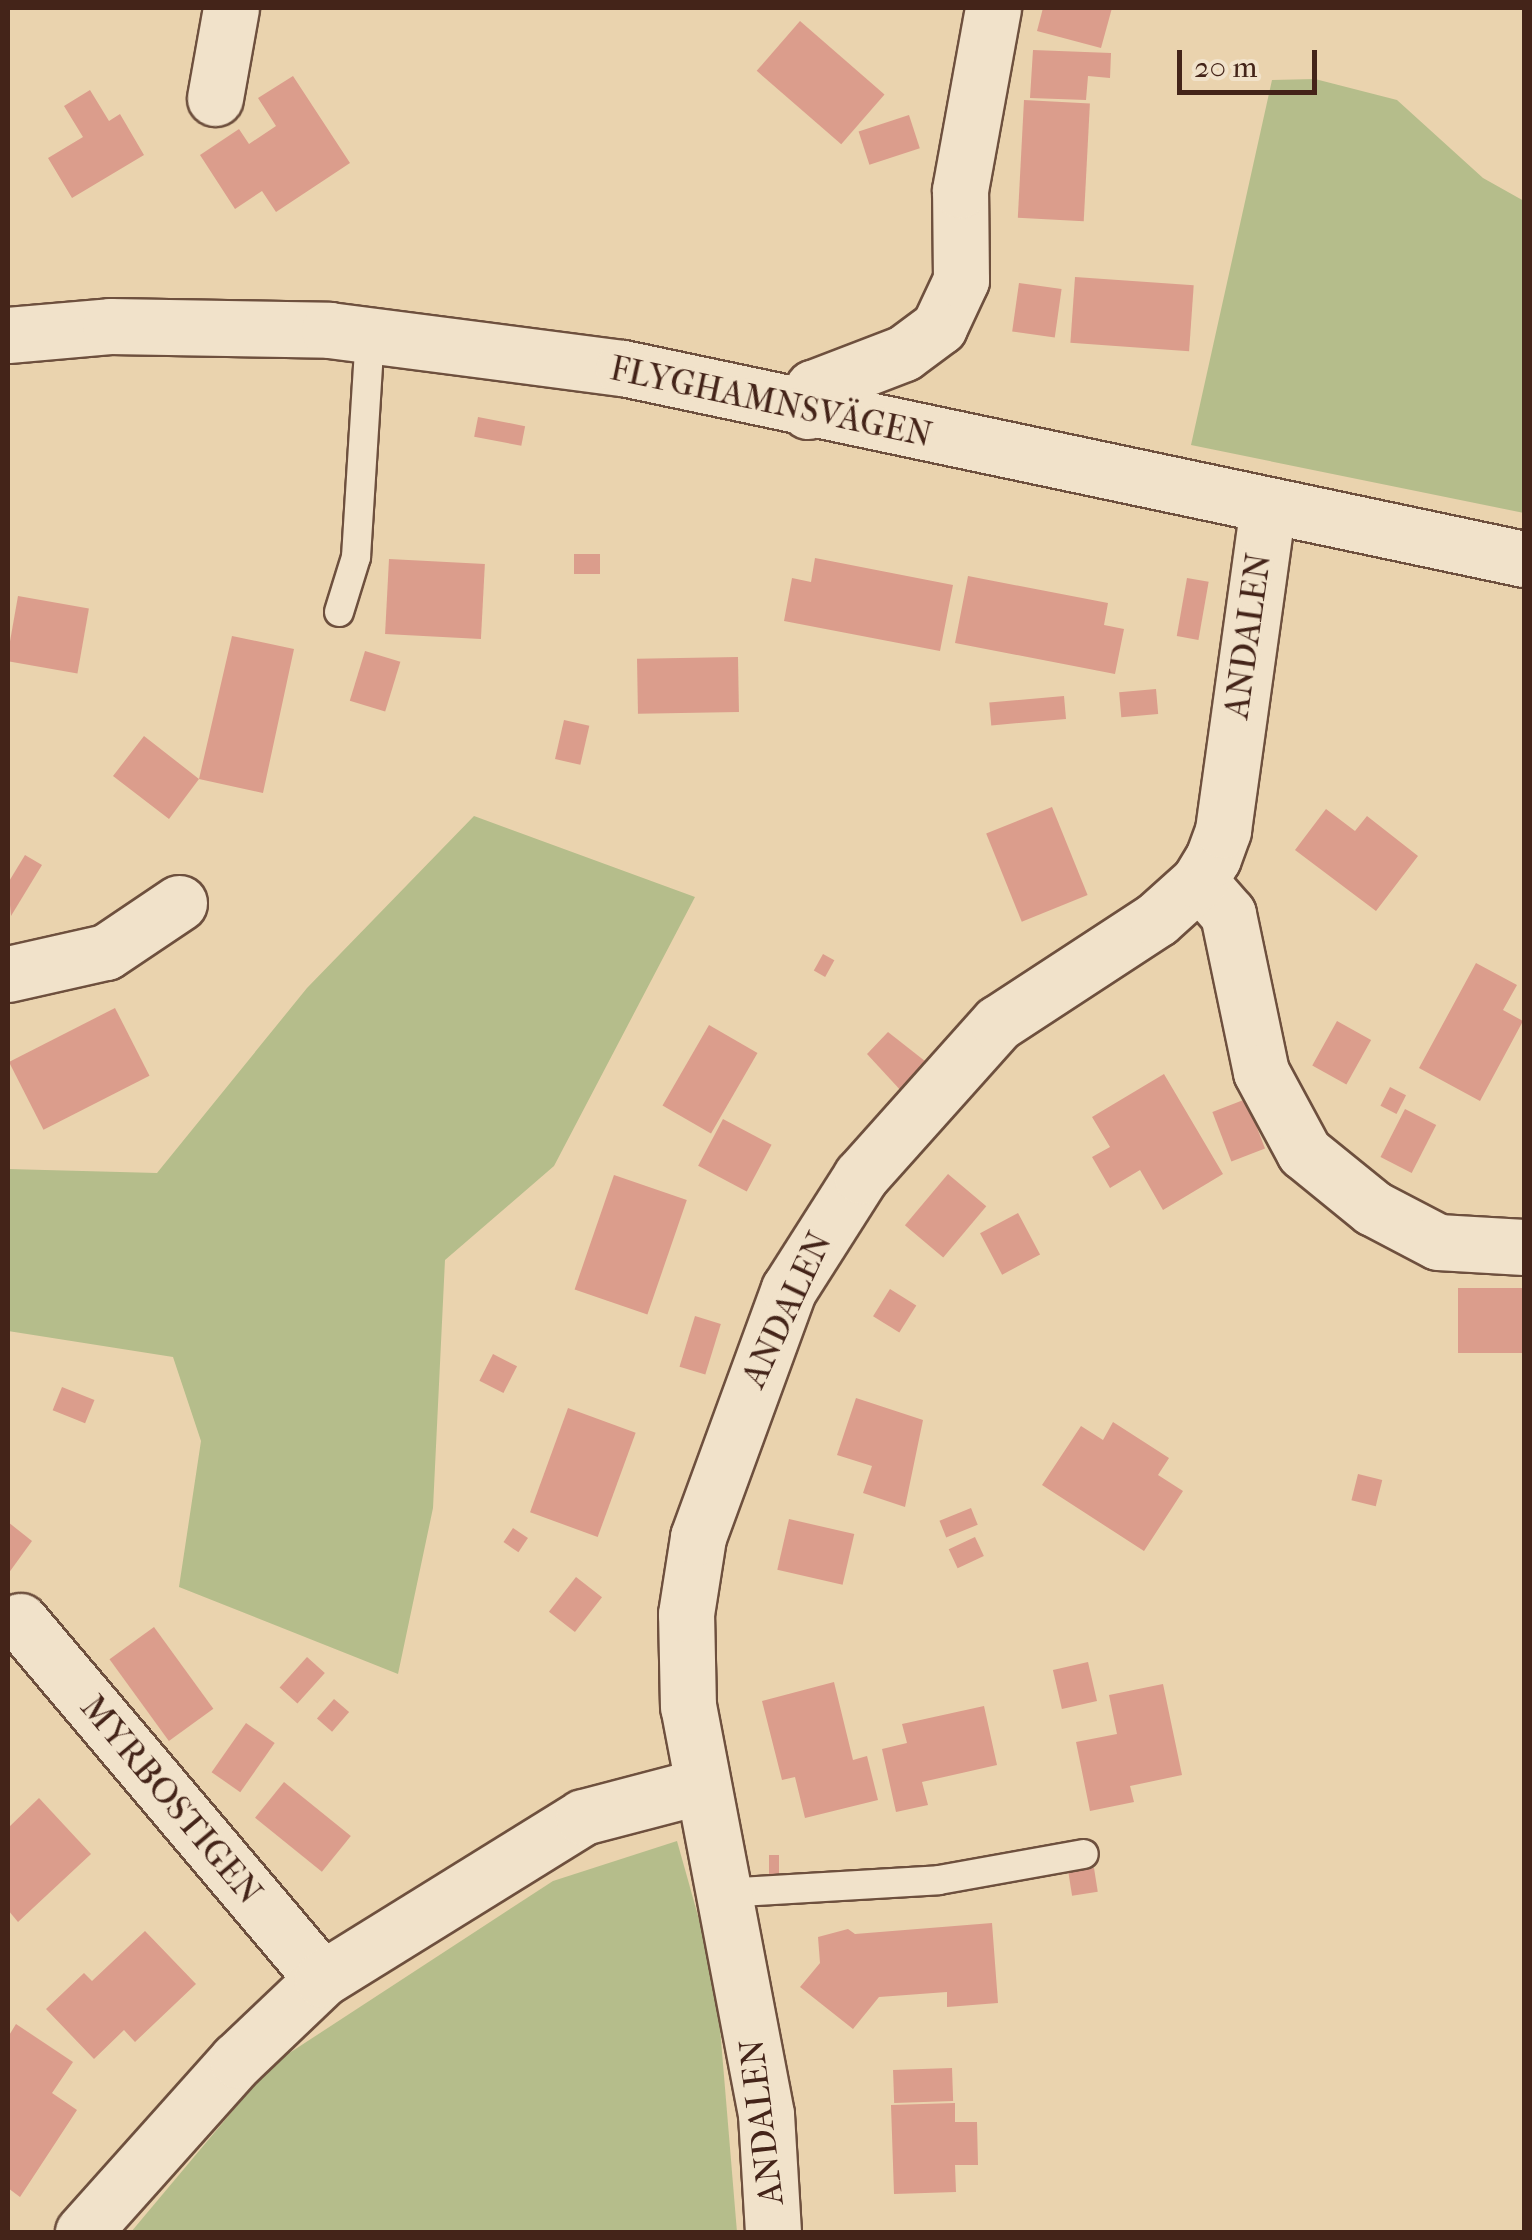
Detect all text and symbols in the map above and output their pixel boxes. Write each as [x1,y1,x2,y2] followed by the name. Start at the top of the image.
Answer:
[1182,30,1322,92] scale bar
[1194,50,1257,85] text: 20 m
[606,347,936,457] street label: FLYGHAMNSVÄGEN
[1216,550,1280,722] street label: ANDALEN
[733,1226,841,1394] street label: ANDALEN
[71,1687,271,1913] street label: MYRBOSTIGEN
[731,2037,793,2207] street label: ANDALEN

